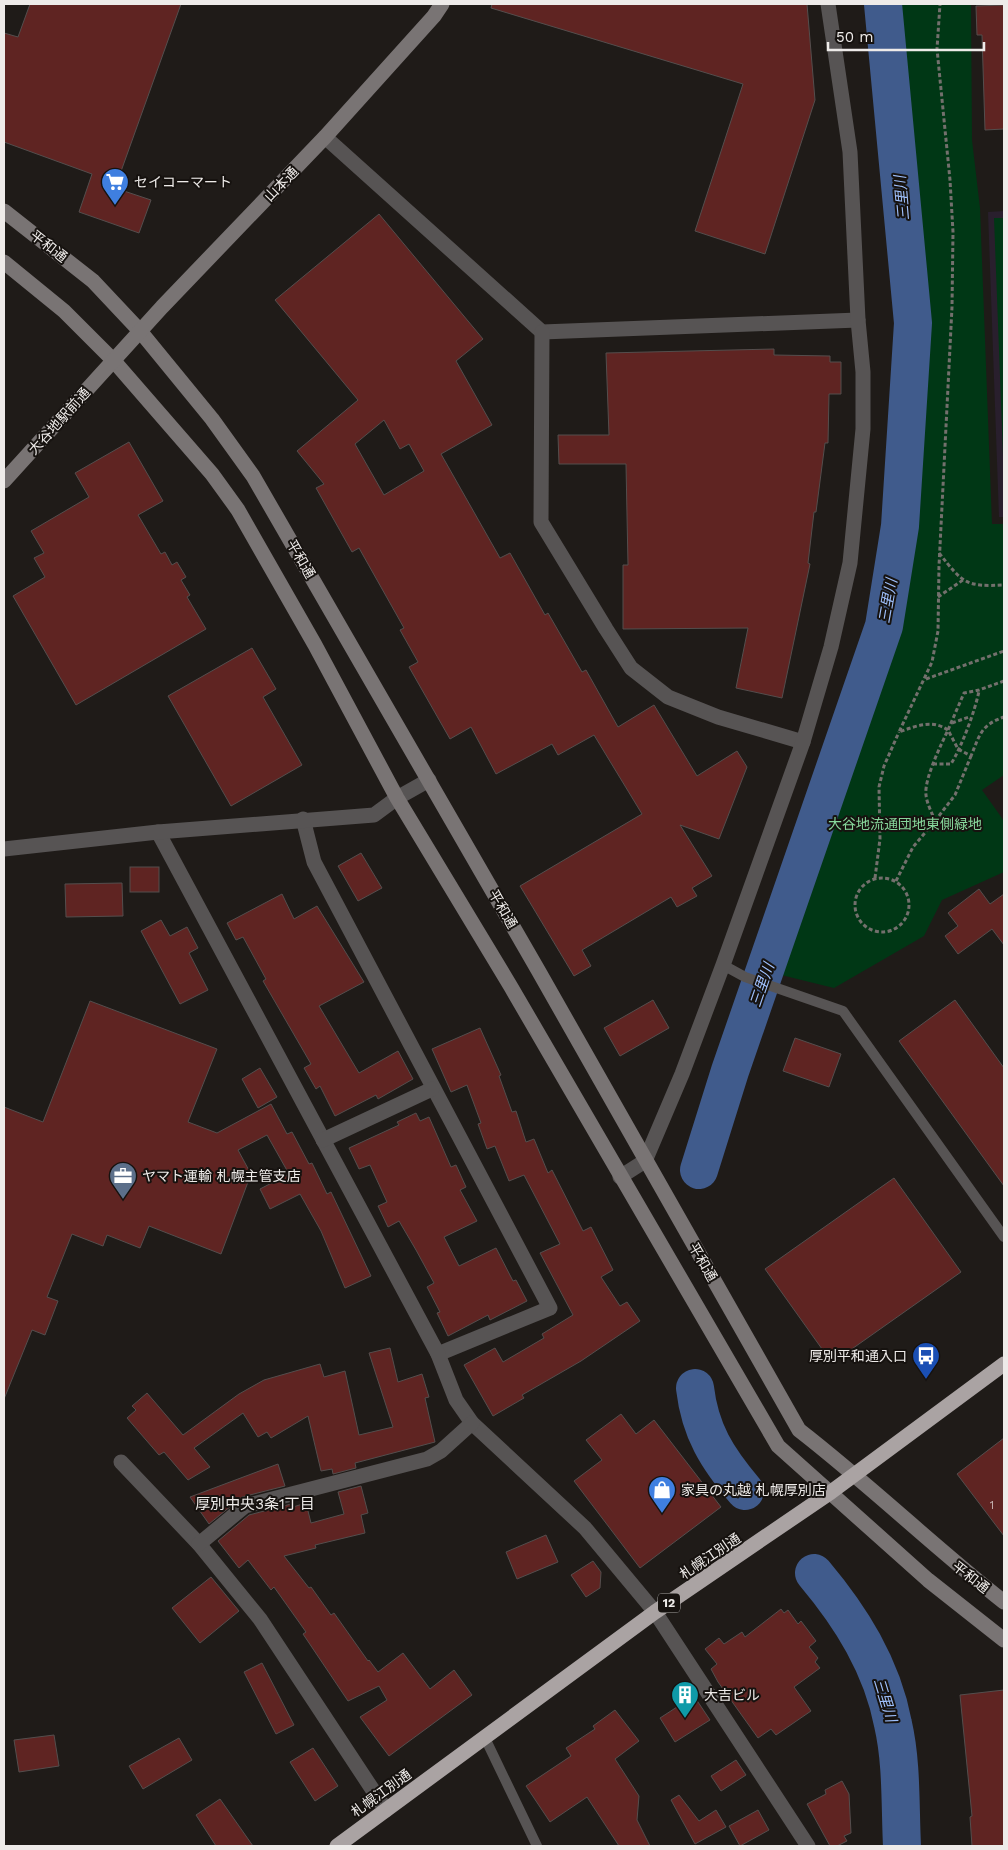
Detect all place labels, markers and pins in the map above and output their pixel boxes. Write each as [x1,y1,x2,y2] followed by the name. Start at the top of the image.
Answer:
[100,167,130,206] supermarket icon: セイコーマート
[134,174,232,190] place label: セイコーマート
[108,1161,138,1200] office icon: ヤマト運輸 札幌主管支店
[142,1168,301,1184] place label: ヤマト運輸 札幌主管支店
[911,1341,941,1380] bus stop icon: 厚別平和通入口
[809,1348,907,1364] place label: 厚別平和通入口
[647,1475,677,1514] shop icon: 家具の丸越 札幌厚別店
[681,1482,826,1498] place label: 家具の丸越 札幌厚別店
[670,1680,700,1719] building icon: 大吉ビル
[704,1687,760,1703] place label: 大吉ビル

